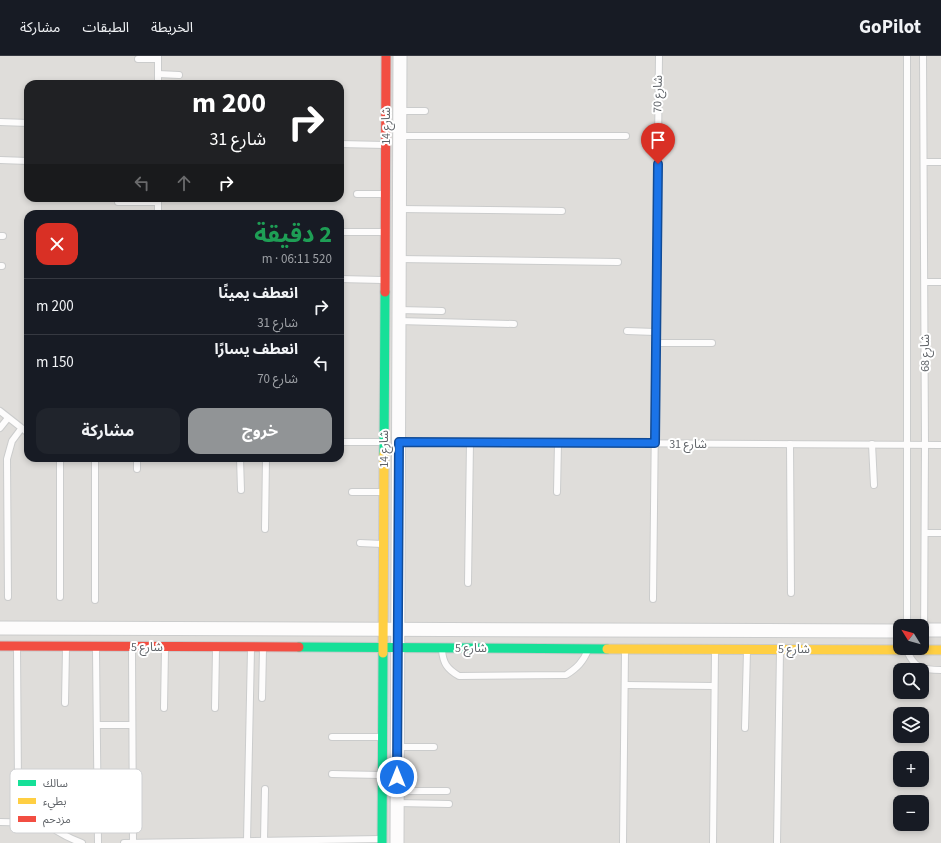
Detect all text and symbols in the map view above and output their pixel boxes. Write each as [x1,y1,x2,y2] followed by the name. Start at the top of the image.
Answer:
[859,14,921,41] text: GoPilot
[20,18,60,38] text: مشاركة
[82,18,129,38] text: الطبقات
[151,18,193,38] text: الخريطة
[649,75,667,113] street label: شارع 70
[192,83,266,123] text: 200 m
[280,96,332,148] icon: right
[378,107,395,145] street label: شارع 14
[641,123,675,164] pin
[209,127,266,152] text: شارع 31
[647,129,669,151] icon: arrive
[131,172,153,194] icon: left
[173,172,195,194] icon: ahead
[215,172,237,194] icon: right
[254,217,332,252] text: 2 دقيقة
[36,223,78,265] button: close
[262,250,332,268] text: 520 m · 06:11
[218,283,298,304] text: انعطف يمينًا
[36,296,74,317] text: 200 m
[310,296,332,318] icon: right
[257,314,298,332] text: شارع 31
[917,334,934,372] street label: شارع 68
[214,339,298,360] text: انعطف يسارًا
[36,352,74,373] text: 150 m
[310,352,332,374] icon: left
[257,370,298,388] text: شارع 70
[36,408,180,454] button: مشاركة
[188,408,332,454] button: خروج
[376,430,393,468] street label: شارع 14
[669,436,707,453] street label: شارع 31
[893,619,929,655] north arrow
[893,619,929,831] map controls
[131,639,163,656] street label: شارع 5
[455,640,487,657] street label: شارع 5
[778,641,810,658] street label: شارع 5
[893,663,929,699] button: search
[893,707,929,743] button: layers
[893,751,929,787] button: +
[376,756,418,798] position arrow
[10,769,142,833] legend
[43,776,68,791] text: سالك
[43,794,66,811] text: بطيء
[893,795,929,831] button: −
[43,812,71,828] text: مزدحم

